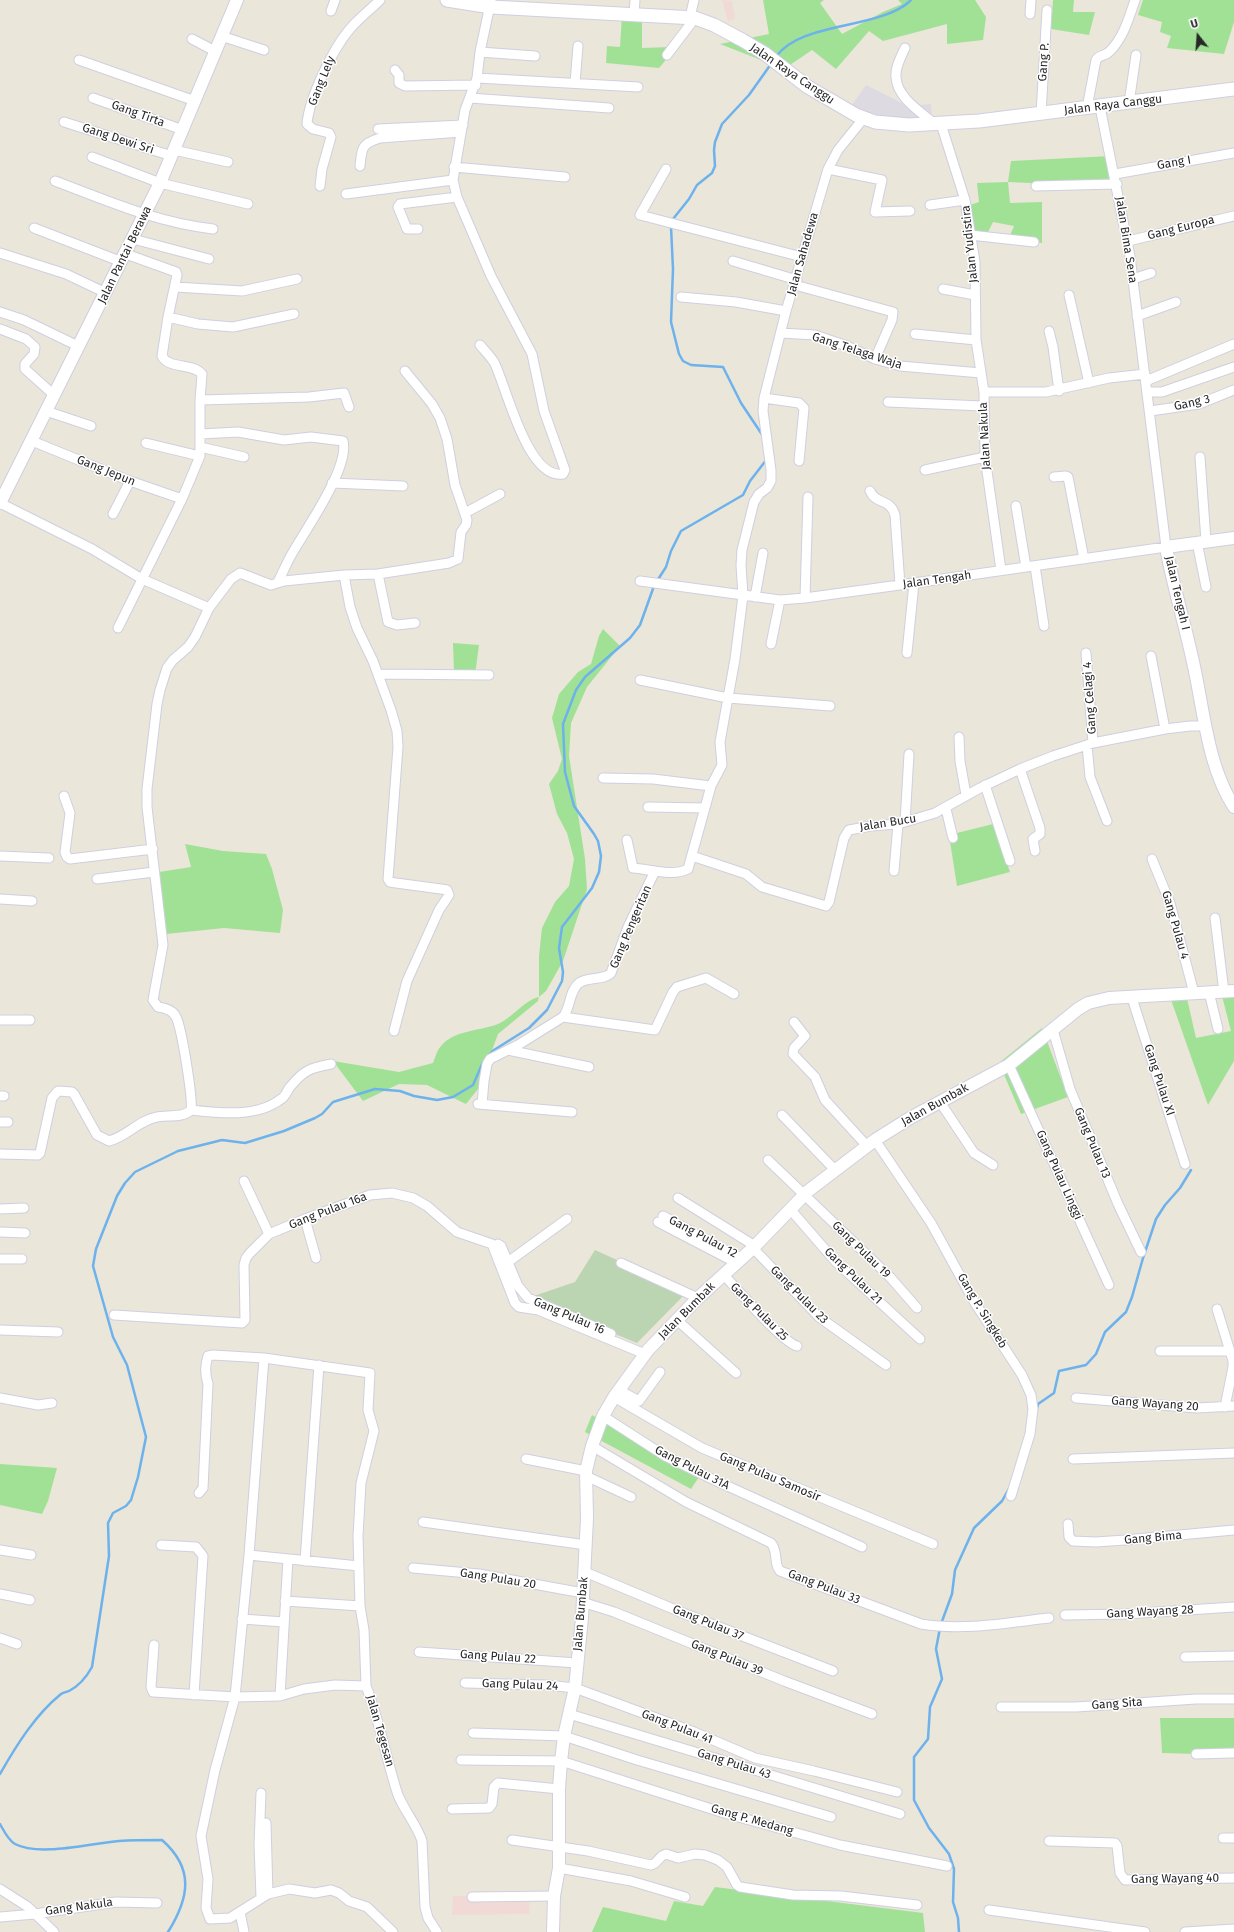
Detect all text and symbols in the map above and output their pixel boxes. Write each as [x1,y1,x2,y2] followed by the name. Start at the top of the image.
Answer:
[1178,16,1218,56] north arrow
[1189,17,1200,31] text: U
[747,40,837,108] street label: Jalan Raya Canggu
[1035,42,1053,82] street label: Gang P.
[306,54,338,108] street label: Gang Lely
[1063,92,1163,118] street label: Jalan Raya Canggu
[109,98,167,130] street label: Gang Tirta
[80,121,156,157] street label: Gang Dewi Sri
[1156,153,1192,173] street label: Gang I
[1112,196,1140,284] street label: Jalan Bima Sena
[95,204,155,306] street label: Jalan Pantai Berawa
[959,205,981,283] street label: Jalan Yudistira
[784,211,822,297] street label: Jalan Sahadewa
[1146,213,1216,243] street label: Gang Europa
[810,330,904,372] street label: Gang Telaga Waja
[1173,392,1211,414] street label: Gang 3
[976,402,994,470] street label: Jalan Nakula
[75,453,137,489] street label: Gang Jepun
[1161,555,1193,631] street label: Jalan Tengah I
[902,568,972,592] street label: Jalan Tengah
[1080,661,1100,735] street label: Gang Celagi 4
[859,811,917,835] street label: Jalan Bucu
[607,883,655,971] street label: Gang Pengeritan
[1158,889,1192,961] street label: Gang Pulau 4
[1141,1042,1177,1118] street label: Gang Pulau XI
[899,1081,971,1129] street label: Jalan Bumbak
[1071,1105,1113,1181] street label: Gang Pulau 13
[1033,1128,1085,1222] street label: Gang Pulau Linggi
[287,1190,369,1232] street label: Gang Pulau 16a
[666,1213,740,1261] street label: Gang Pulau 12
[829,1218,893,1282] street label: Gang Pulau 19
[821,1245,885,1307] street label: Gang Pulau 21
[767,1263,831,1327] street label: Gang Pulau 23
[954,1271,1010,1351] street label: Gang P. Singkeb
[656,1280,718,1342] street label: Jalan Bumbak
[727,1280,791,1344] street label: Gang Pulau 25
[531,1295,607,1337] street label: Gang Pulau 16
[1111,1394,1199,1414] street label: Gang Wayang 20
[652,1443,732,1493] street label: Gang Pulau 31A
[717,1449,823,1505] street label: Gang Pulau Samosir
[1123,1528,1183,1548] street label: Gang Bima
[459,1566,537,1592] street label: Gang Pulau 20
[786,1567,862,1607] street label: Gang Pulau 33
[571,1576,591,1652] street label: Jalan Bumbak
[670,1602,746,1644] street label: Gang Pulau 37
[1106,1603,1194,1621] street label: Gang Wayang 28
[689,1637,765,1679] street label: Gang Pulau 39
[459,1647,537,1667] street label: Gang Pulau 22
[482,1676,558,1694] street label: Gang Pulau 24
[363,1693,397,1769] street label: Jalan Tegesan
[1091,1695,1143,1713] street label: Gang Sita
[639,1707,715,1747] street label: Gang Pulau 41
[695,1746,773,1782] street label: Gang Pulau 43
[709,1801,795,1839] street label: Gang P. Medang
[1131,1871,1219,1887] street label: Gang Wayang 40
[44,1895,114,1919] street label: Gang Nakula

